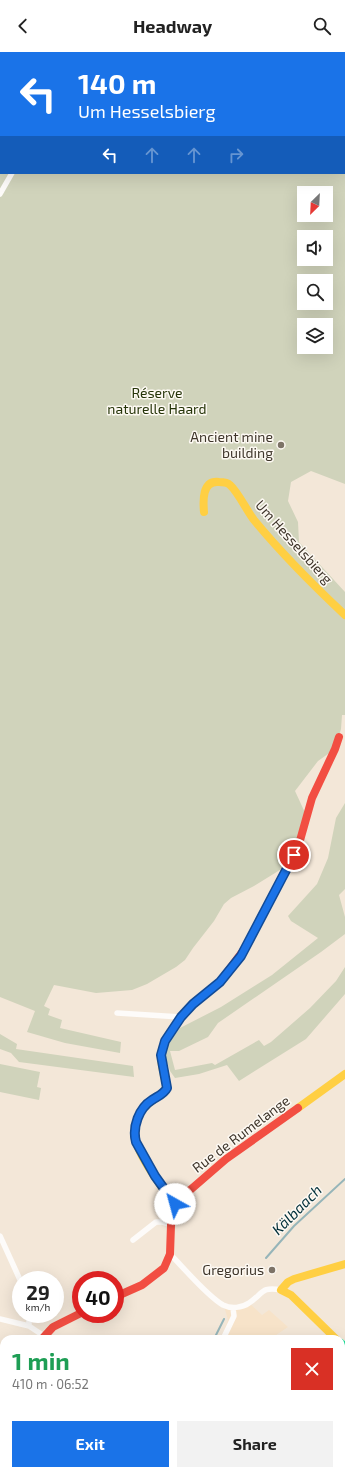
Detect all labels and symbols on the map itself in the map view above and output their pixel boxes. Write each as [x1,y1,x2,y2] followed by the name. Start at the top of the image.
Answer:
[297,186,333,222] north arrow
[107,384,207,417] park label: Réserve naturelle Haard
[190,428,273,461] place label: Ancient mine building
[276,440,286,450] marker: Ancient mine building
[252,496,337,587] street label: Um Hesselsbierg
[277,838,311,872] pin
[189,1091,293,1176] street label: Rue de Rumelange
[268,1181,325,1238] water label: Kälbaach
[154,1183,196,1225] position arrow
[202,1261,264,1278] place label: Gregorius
[267,1265,277,1275] marker: Gregorius
[72,1271,124,1323] speed limit sign: 40

